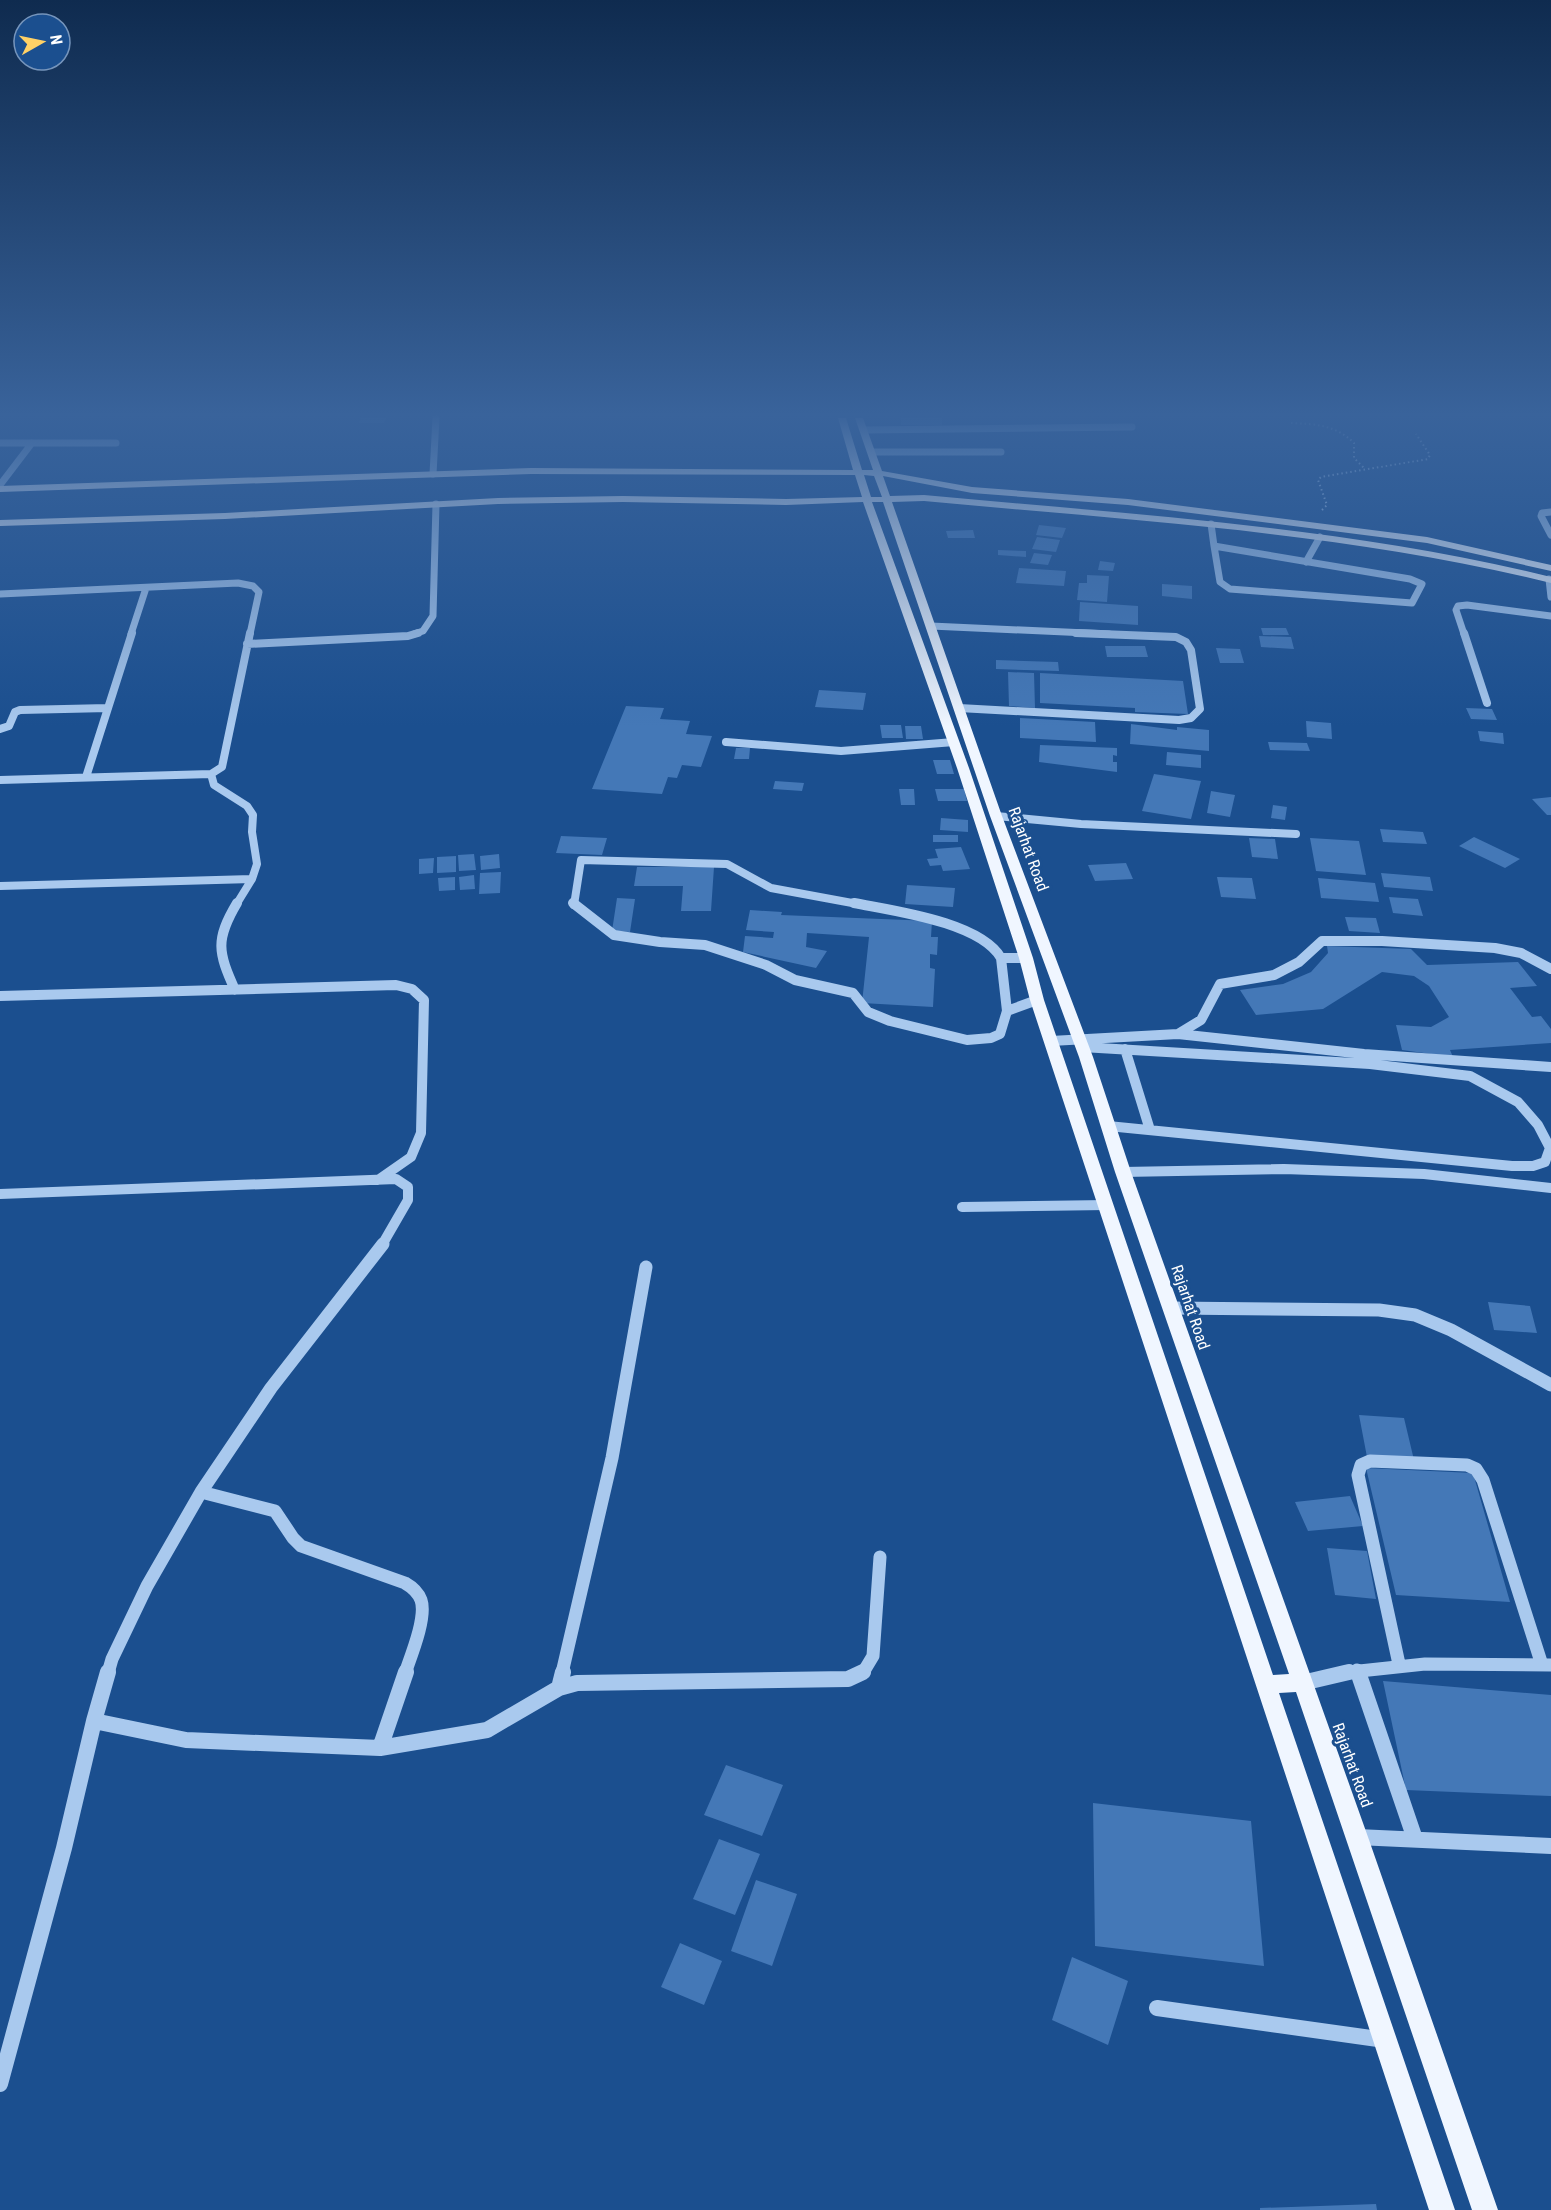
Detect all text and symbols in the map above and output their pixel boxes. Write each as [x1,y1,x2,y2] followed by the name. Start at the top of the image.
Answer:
[12,12,72,72] north arrow
[46,33,66,46] text: N
[1005,804,1053,894] street label: Rajarhat Road
[1167,1262,1214,1352] street label: Rajarhat Road
[1329,1720,1377,1810] street label: Rajarhat Road

